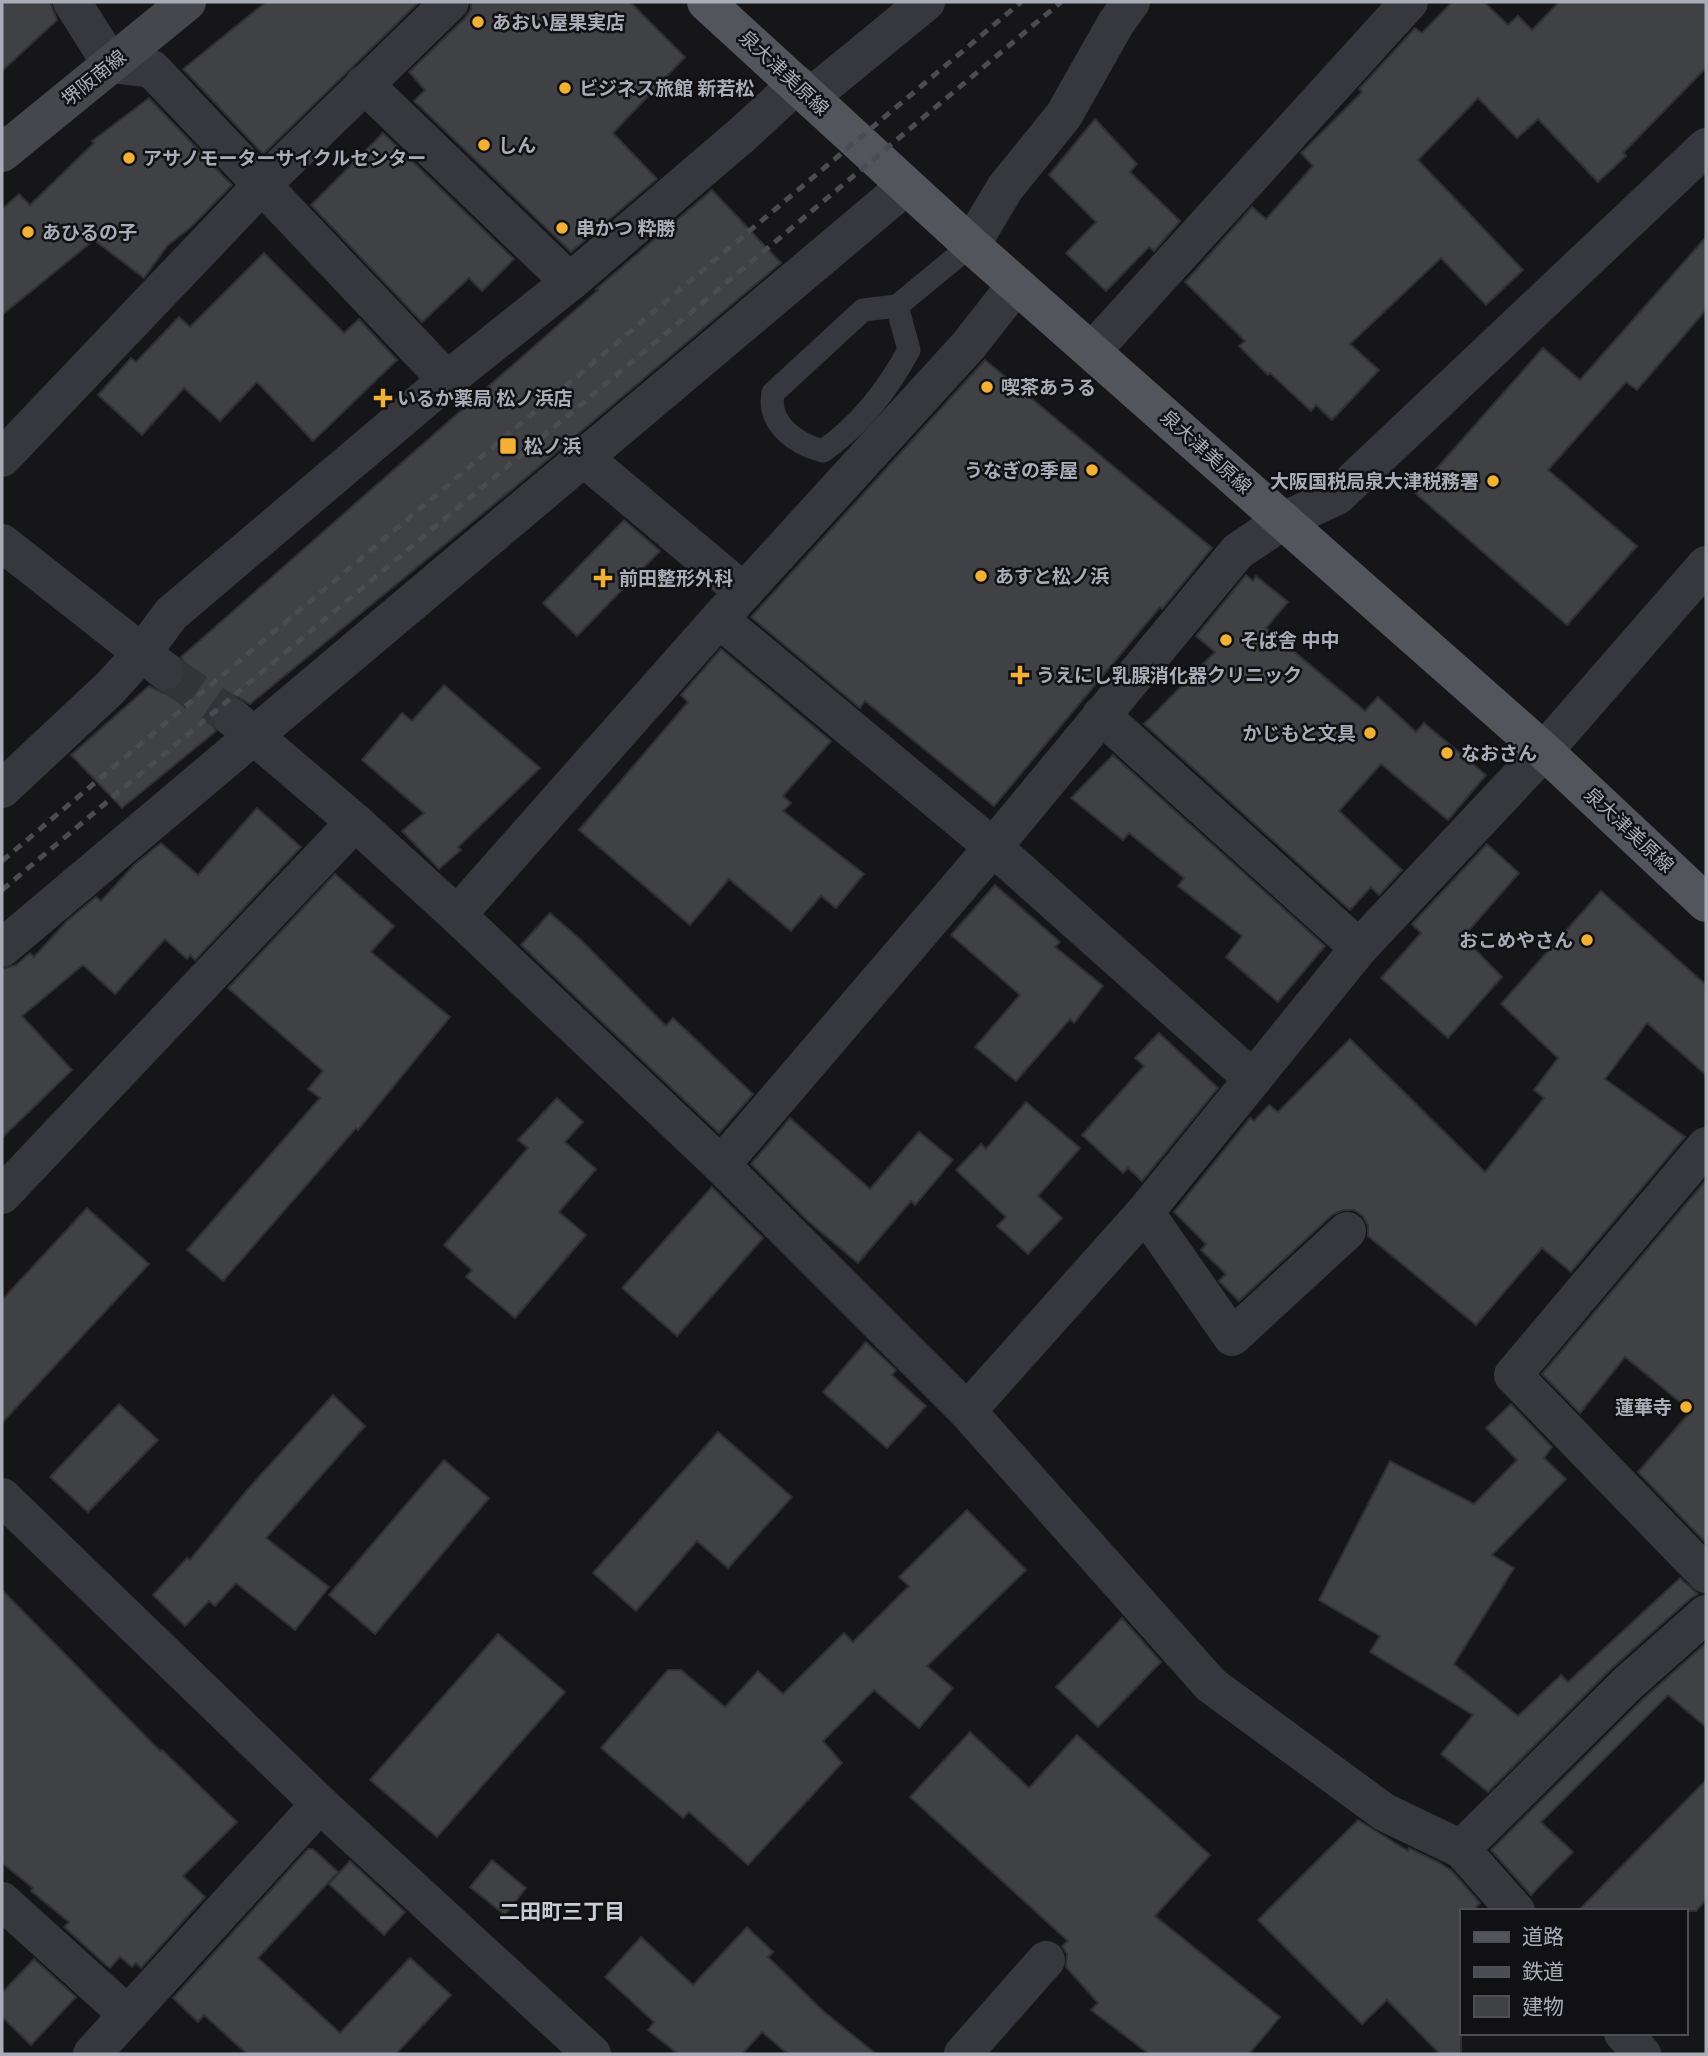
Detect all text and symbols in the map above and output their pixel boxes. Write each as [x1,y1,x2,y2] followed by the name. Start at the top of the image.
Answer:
[492,10,625,35] place label: あおい屋果実店
[470,14,486,30] marker: あおい屋果実店
[734,25,834,121] street label: 泉大津美原線
[57,44,131,112] street label: 堺阪南線
[579,76,754,101] place label: ビジネス旅館 新若松
[557,80,573,96] marker: ビジネス旅館 新若松
[498,133,536,158] place label: しん
[476,137,492,153] marker: しん
[143,146,426,171] place label: アサノモーターサイクルセンター
[121,150,137,166] marker: アサノモーターサイクルセンター
[576,216,675,241] place label: 串かつ 粋勝
[42,220,137,245] place label: あひるの子
[554,220,570,236] marker: 串かつ 粋勝
[20,224,36,240] marker: あひるの子
[1001,375,1096,400] place label: 喫茶あうる
[979,379,995,395] marker: 喫茶あうる
[397,386,572,411] place label: いるか薬局 松ノ浜店
[375,390,391,406] marker: いるか薬局 松ノ浜店
[1155,405,1257,499] street label: 泉大津美原線
[524,434,581,459] place label: 松ノ浜
[498,436,518,456] marker: 松ノ浜
[964,458,1078,483] place label: うなぎの季屋
[1084,462,1100,478] marker: うなぎの季屋
[1270,469,1479,494] place label: 大阪国税局泉大津税務署
[1485,473,1501,489] marker: 大阪国税局泉大津税務署
[995,564,1109,589] place label: あすと松ノ浜
[619,566,733,591] place label: 前田整形外科
[593,568,613,588] marker: 前田整形外科
[973,568,989,584] marker: あすと松ノ浜
[1240,628,1339,653] place label: そば舎 中中
[1218,632,1234,648] marker: そば舎 中中
[1036,663,1302,688] place label: うえにし乳腺消化器クリニック
[1010,665,1030,685] marker: うえにし乳腺消化器クリニック
[1242,721,1356,746] place label: かじもと文具
[1362,725,1378,741] marker: かじもと文具
[1461,741,1537,766] place label: なおさん
[1439,745,1455,761] marker: なおさん
[1579,782,1679,878] street label: 泉大津美原線
[1459,928,1573,953] place label: おこめやさん
[1579,932,1595,948] marker: おこめやさん
[1615,1395,1672,1420] place label: 蓮華寺
[1678,1399,1694,1415] marker: 蓮華寺
[499,1898,625,1926] district label: 二田町三丁目
[1460,1909,1687,2035] legend
[1522,1923,1564,1951] text: 道路
[1522,1958,1564,1986] text: 鉄道
[1522,1993,1564,2021] text: 建物

